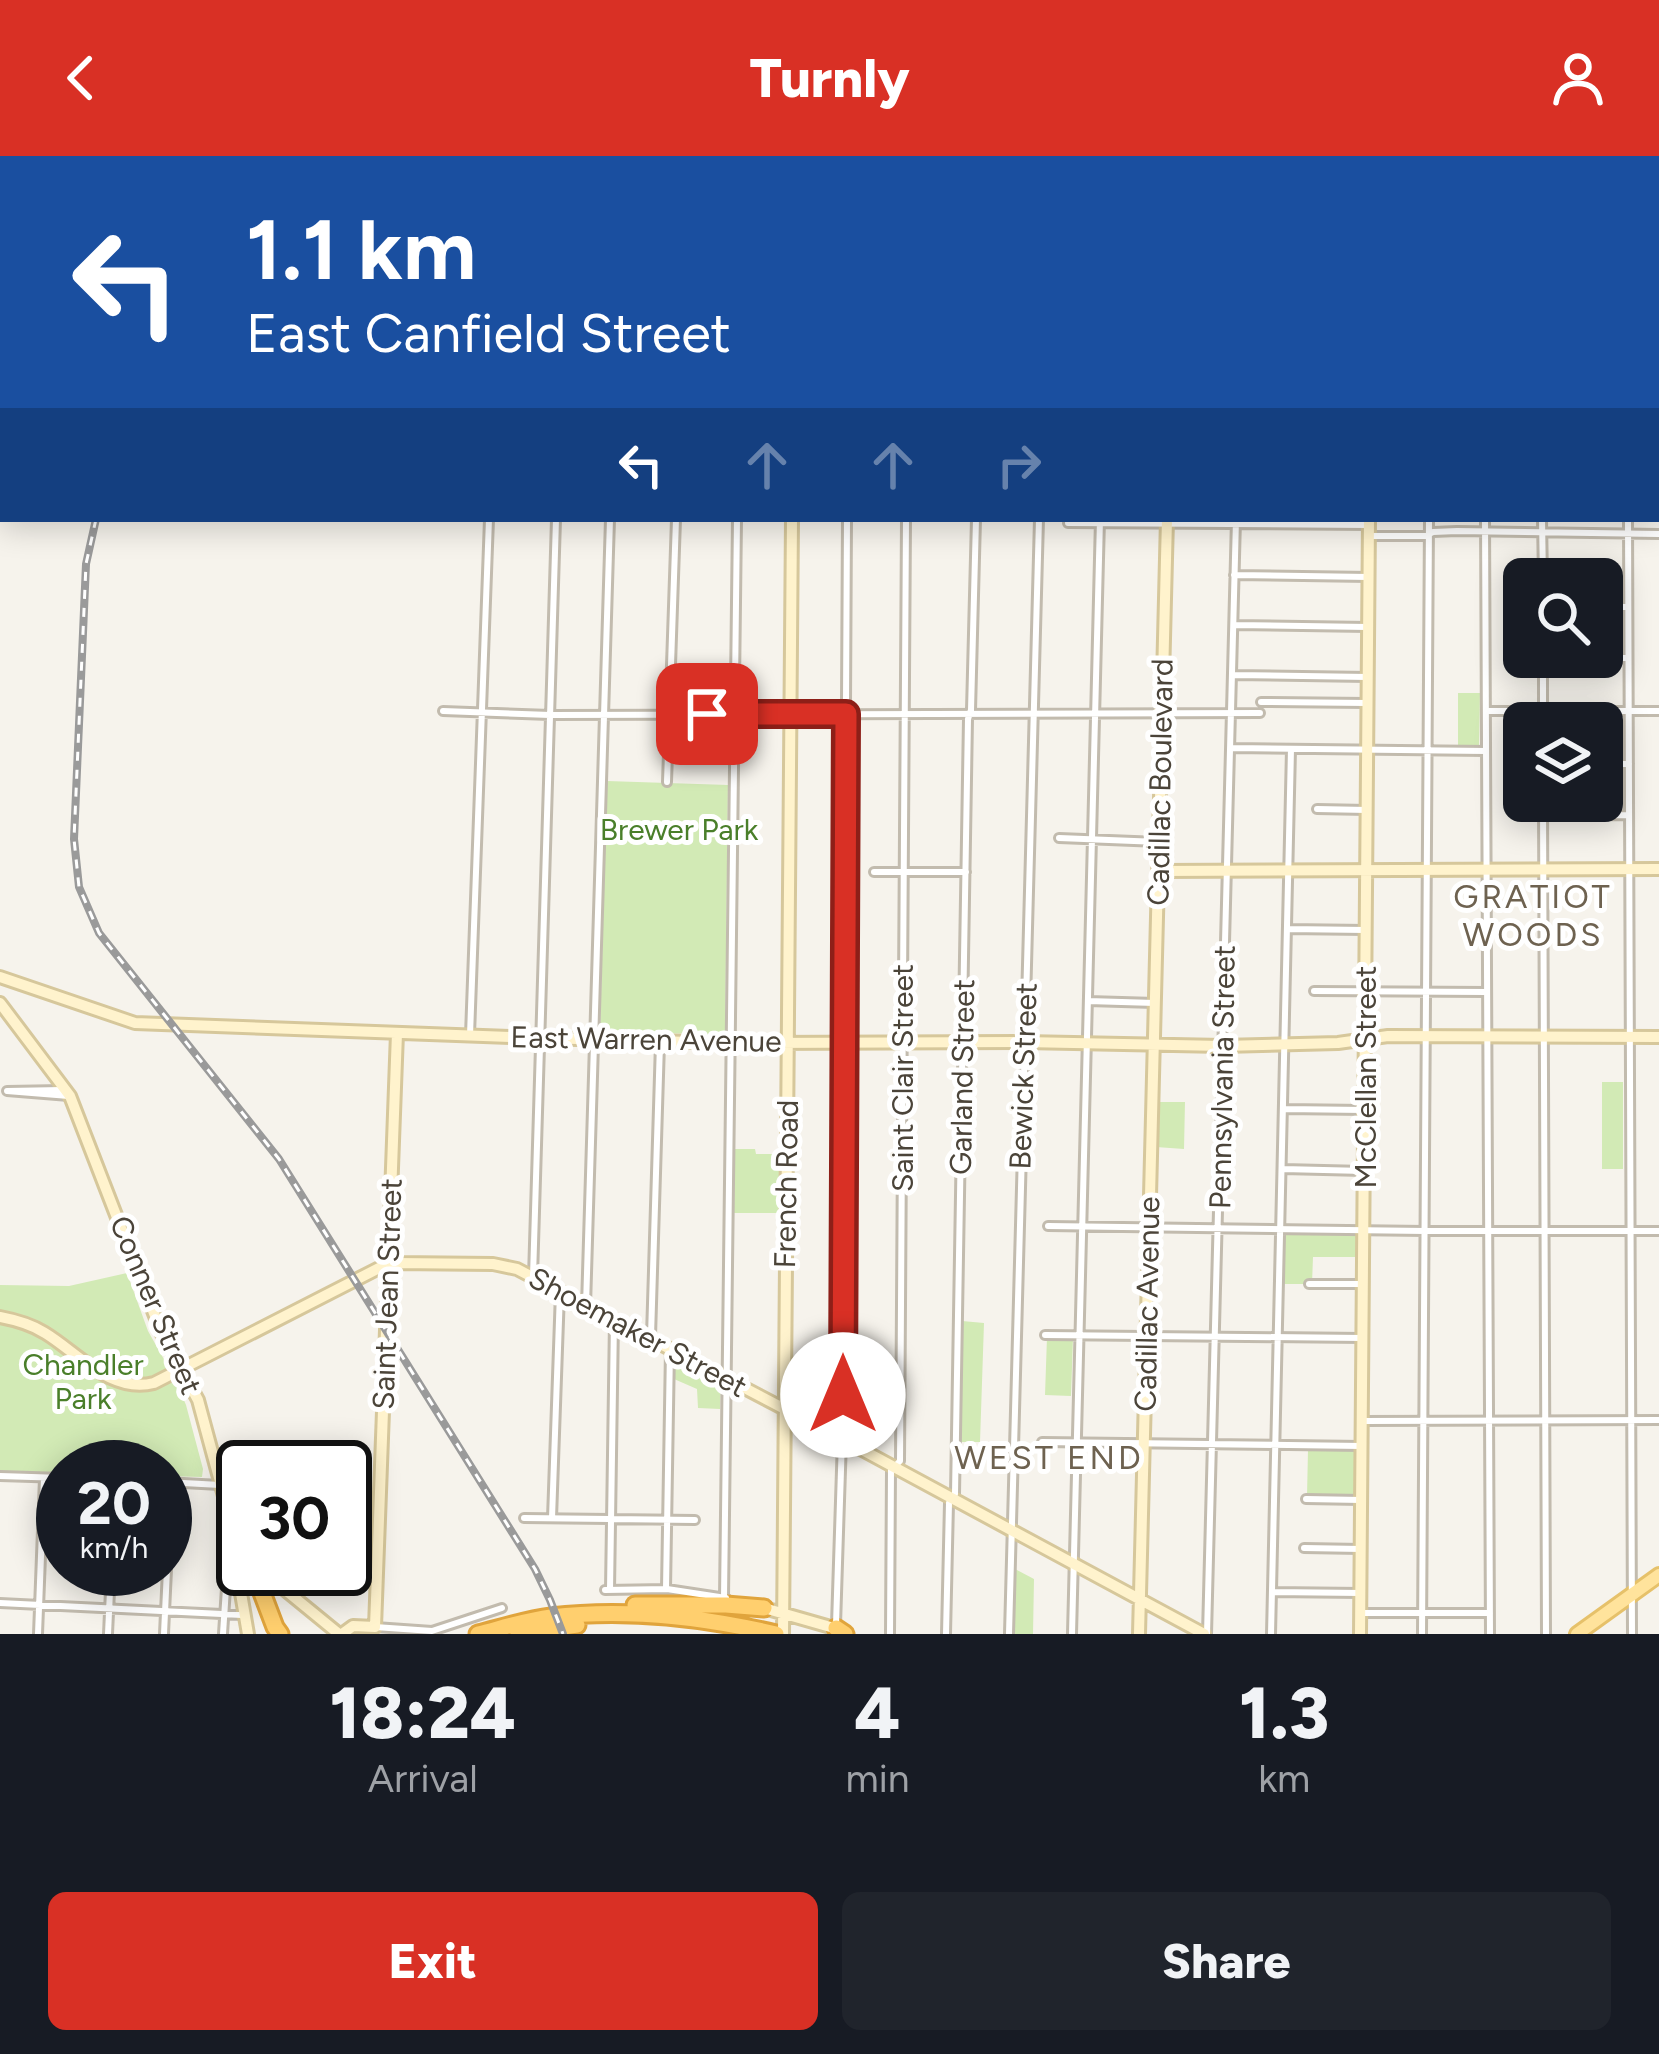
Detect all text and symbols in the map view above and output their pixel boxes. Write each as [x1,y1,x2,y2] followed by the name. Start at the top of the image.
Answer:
[48,45,114,111] icon: back
[1545,45,1611,111] icon: person
[749,46,910,111] text: Turnly
[246,199,476,300] text: 1.1 km
[48,204,204,360] icon: left
[246,301,731,366] text: East Canfield Street
[608,432,674,498] icon: left
[734,432,800,498] icon: ahead
[860,432,926,498] icon: ahead
[986,432,1052,498] icon: right
[1503,558,1623,822] map controls
[1503,558,1623,678] button: search
[1139,658,1181,906] street label: Cadillac Boulevard
[656,663,758,765] pin
[674,681,740,747] icon: arrive
[1503,702,1623,822] button: layers
[600,811,759,848] park label: Brewer Park
[1453,877,1613,954] district label: GRATIOT WOODS
[1201,945,1243,1209] street label: Pennsylvania Street
[884,964,921,1192] street label: Saint Clair Street
[1347,966,1384,1188] street label: McClellan Street
[942,979,982,1175] street label: Garland Street
[1001,982,1045,1170] street label: Bewick Street
[510,1018,782,1060] street label: East Warren Avenue
[766,1099,806,1269] street label: French Road
[364,1178,410,1410] street label: Saint Jean Street
[1127,1196,1167,1412] street label: Cadillac Avenue
[102,1210,210,1400] street label: Conner Street
[523,1259,753,1405] street label: Shoemaker Street
[780,1332,906,1458] position arrow
[22,1346,144,1417] park label: Chandler Park
[954,1438,1144,1477] district label: WEST END
[216,1440,372,1596] speed limit sign: 30
[77,1467,151,1539] text: 20
[80,1529,148,1566] text: km/h
[330,1670,516,1756] text: 18:24
[854,1670,901,1756] text: 4
[1239,1670,1329,1756] text: 1.3
[368,1755,478,1802] text: Arrival
[846,1755,910,1802] text: min
[1258,1755,1310,1802] text: km
[48,1892,818,2030] button: Exit
[842,1892,1611,2030] button: Share

